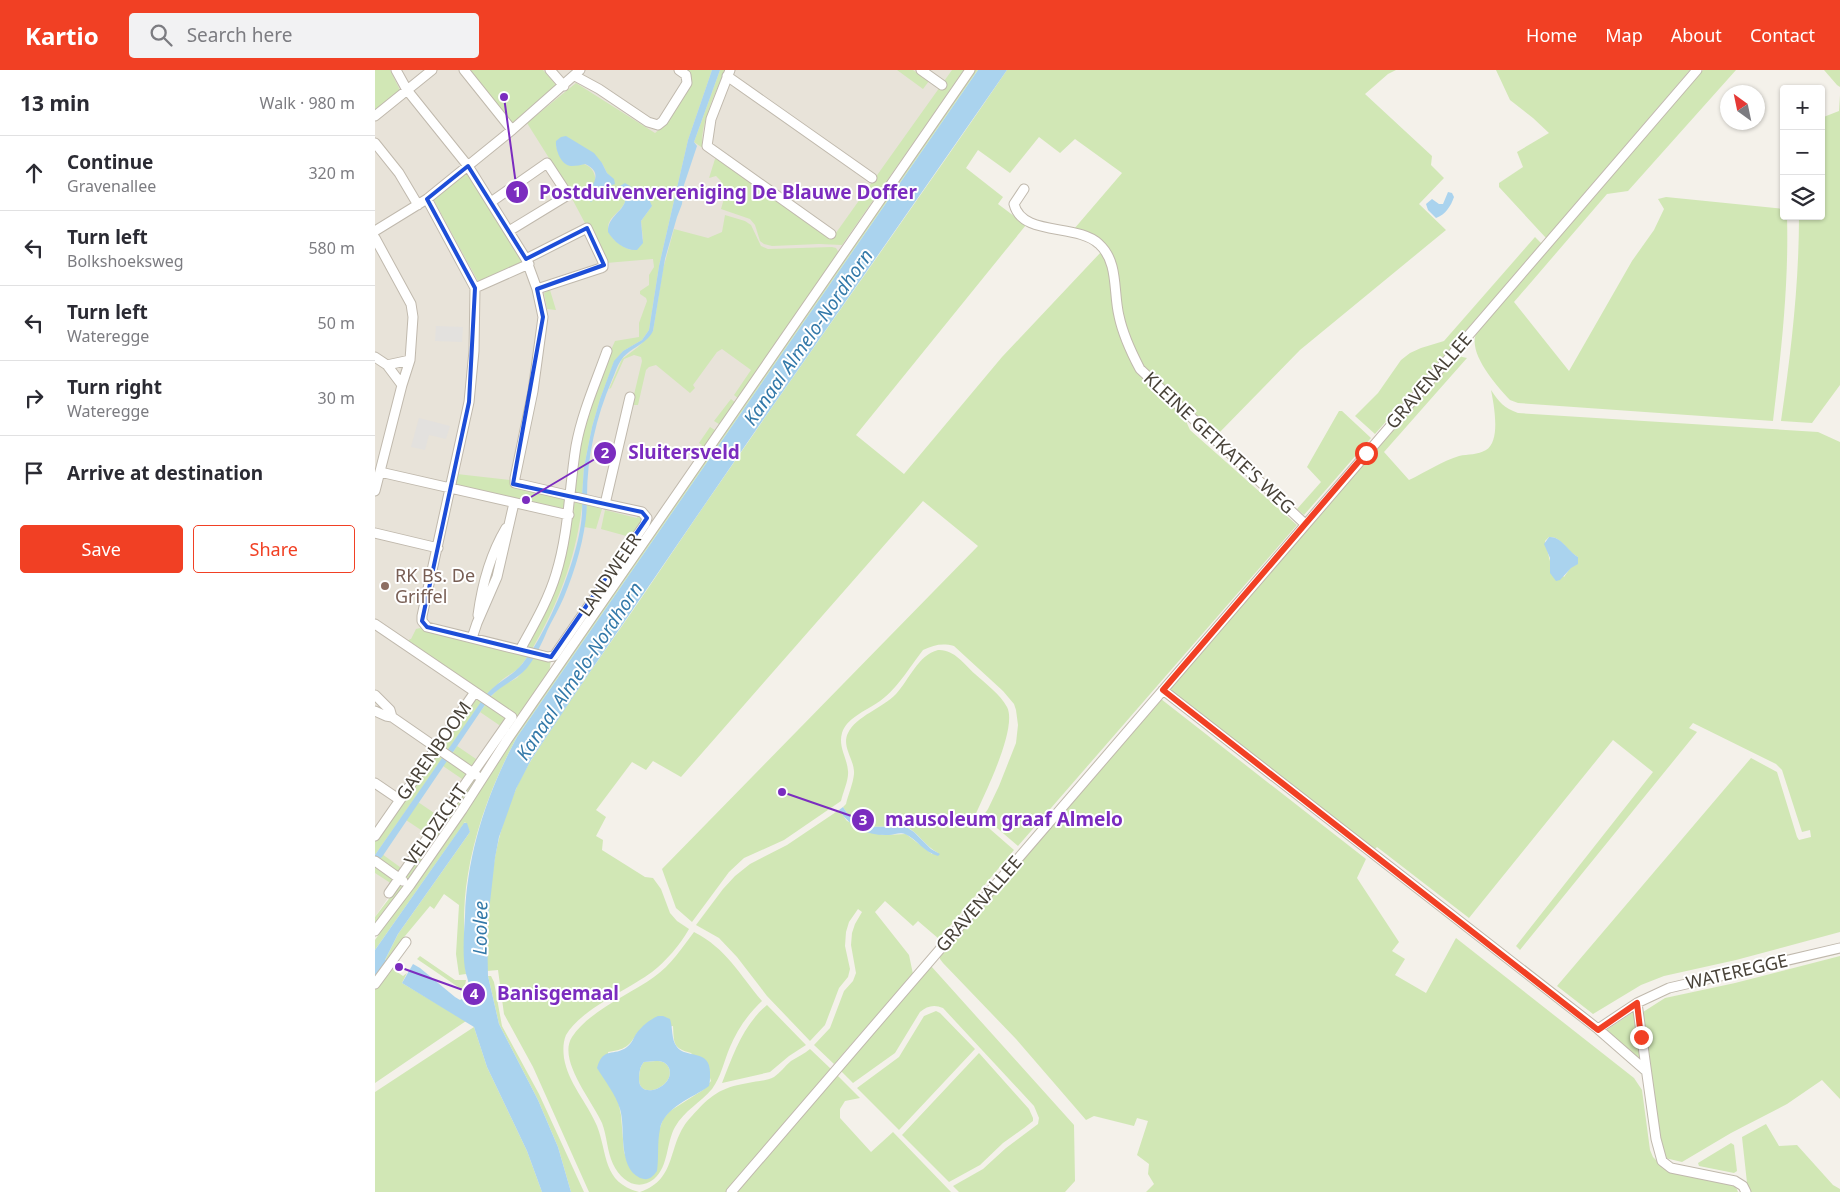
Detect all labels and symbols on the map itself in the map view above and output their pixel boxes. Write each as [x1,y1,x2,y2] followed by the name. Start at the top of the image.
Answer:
[1720,85,1765,130] north arrow
[504,175,927,209] callout: Postduivenvereniging De Blauwe Doffer
[539,179,917,205] text: Postduivenvereniging De Blauwe Doffer
[513,181,521,201] text: 1
[737,244,879,430] water label: Kanaal Almelo-Nordhorn
[1380,327,1477,433] street label: GRAVENALLEE
[1139,366,1300,519] street label: KLEINE GETKATE'S WEG
[593,436,750,470] callout: Sluitersveld
[628,439,740,465] text: Sluitersveld
[601,442,610,462] text: 2
[1355,442,1378,465] route start
[573,528,646,621] street label: LANDWEER
[395,563,475,608] place label: RK Bs. De Griffel
[510,577,648,765] water label: Kanaal Almelo-Nordhorn
[379,580,391,592] marker: RK Bs. De Griffel
[390,696,476,805] street label: GARENBOOM
[398,779,472,870] street label: VELDZICHT
[850,803,1133,837] callout: mausoleum graaf Almelo
[885,806,1123,832] text: mausoleum graaf Almelo
[859,809,867,829] text: 3
[930,850,1027,956] street label: GRAVENALLEE
[467,901,493,955] water label: Loolee
[1684,948,1790,994] street label: WATEREGGE
[462,977,629,1011] callout: Banisgemaal
[497,980,619,1006] text: Banisgemaal
[470,983,479,1003] text: 4
[1630,1026,1653,1049] route end

